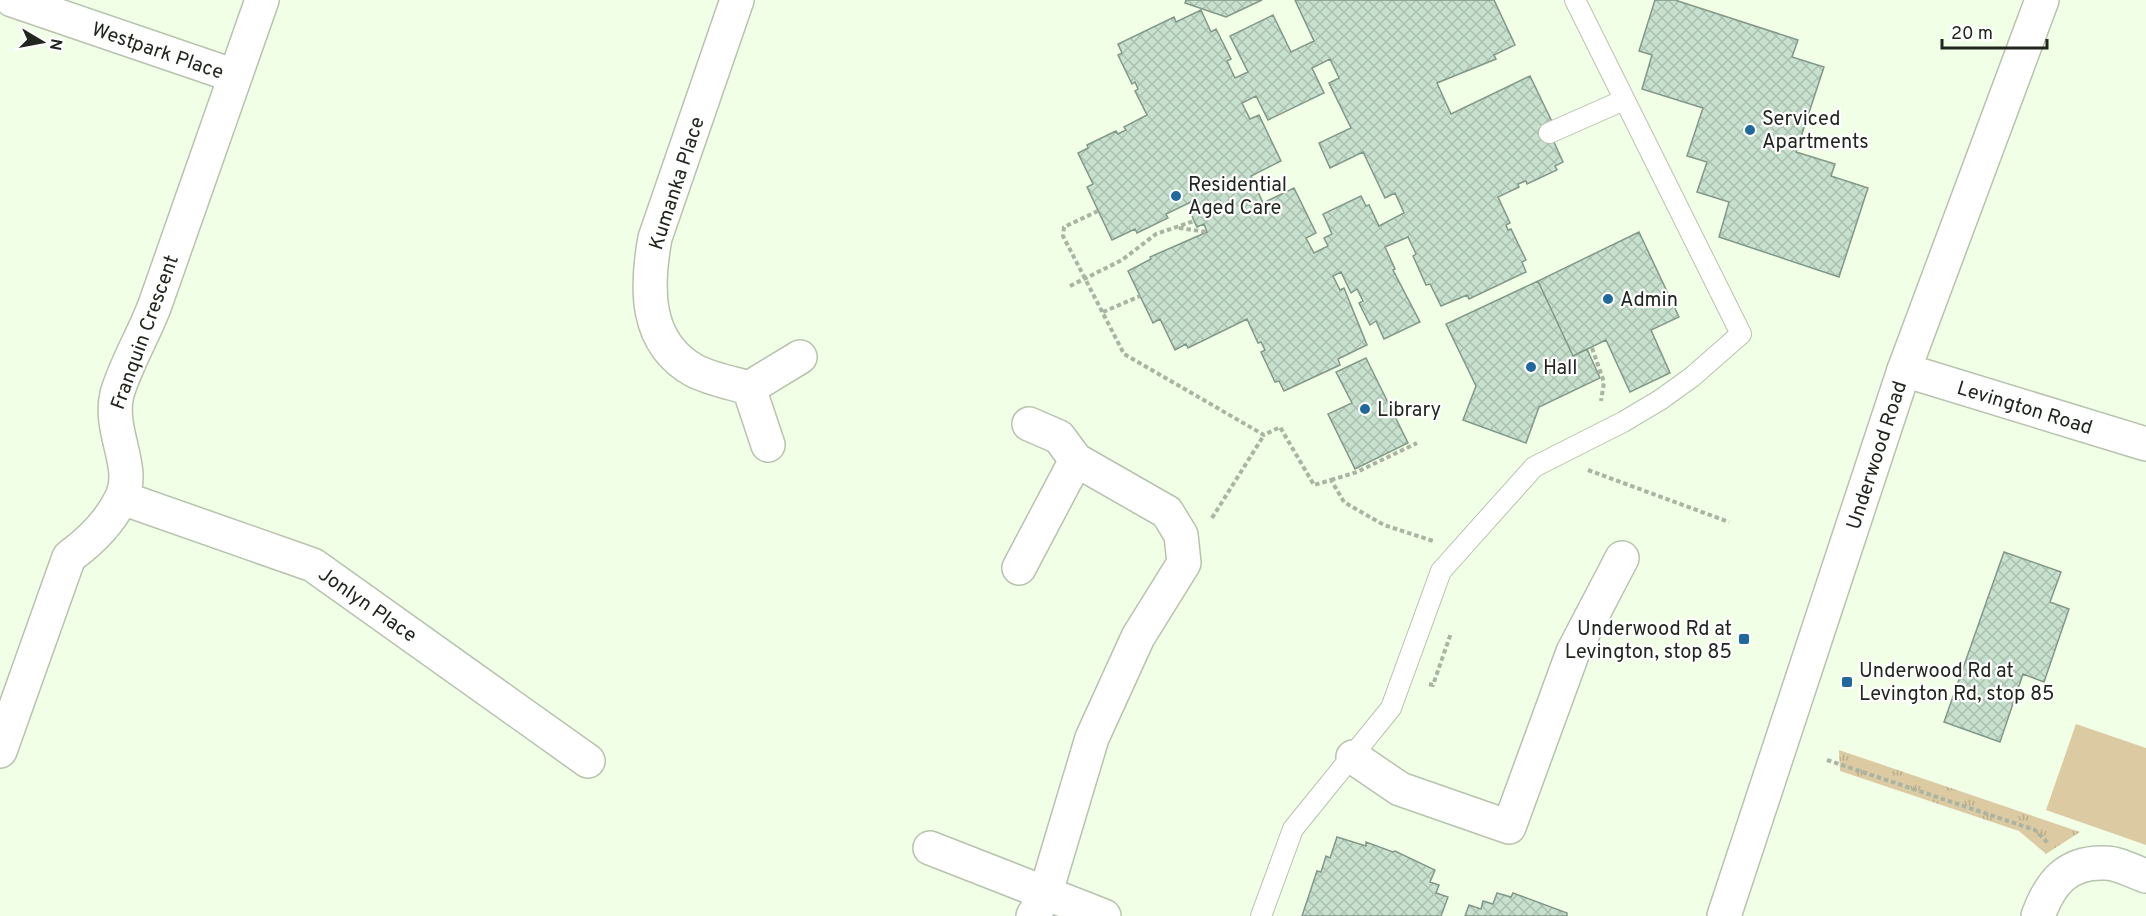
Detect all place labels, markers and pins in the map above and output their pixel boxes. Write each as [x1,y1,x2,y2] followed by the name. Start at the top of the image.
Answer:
[1762,107,1869,156] place label: Serviced Apartments
[1743,123,1757,137] marker: Serviced Apartments
[1188,173,1287,222] place label: Residential Aged Care
[1169,189,1183,203] marker: Residential Aged Care
[1620,288,1678,314] place label: Admin
[1601,292,1615,306] marker: Admin
[1543,356,1577,382] place label: Hall
[1524,360,1538,374] marker: Hall
[1377,398,1441,424] place label: Library
[1358,402,1372,416] marker: Library
[1565,617,1732,666] place label: Underwood Rd at Levington, stop 85
[1737,632,1751,646] marker: Underwood Rd at Levington, stop 85
[1859,659,2055,708] place label: Underwood Rd at Levington Rd, stop 85
[1840,675,1854,689] marker: Underwood Rd at Levington Rd, stop 85

